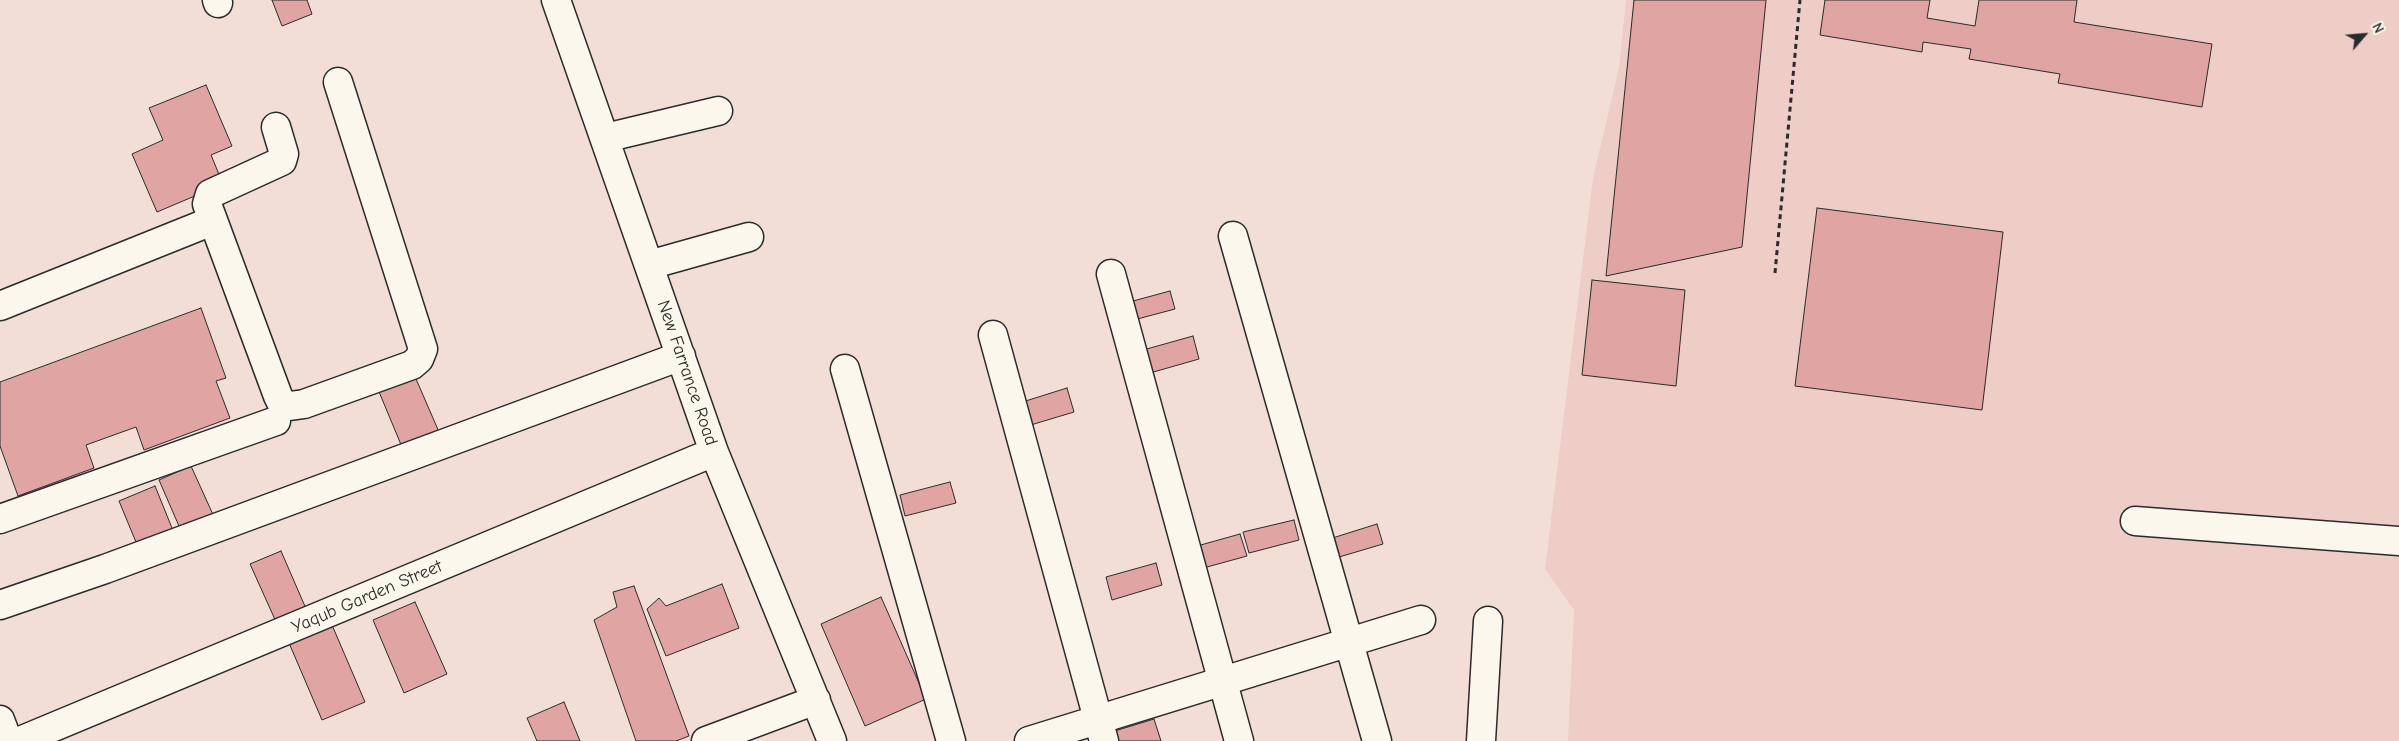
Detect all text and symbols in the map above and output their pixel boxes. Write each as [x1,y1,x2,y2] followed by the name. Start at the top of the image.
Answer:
[2339,10,2389,60] north arrow
[2368,20,2387,36] text: N
[652,298,722,448] street label: New Farrance Road
[288,556,446,638] street label: Yaqub Garden Street

